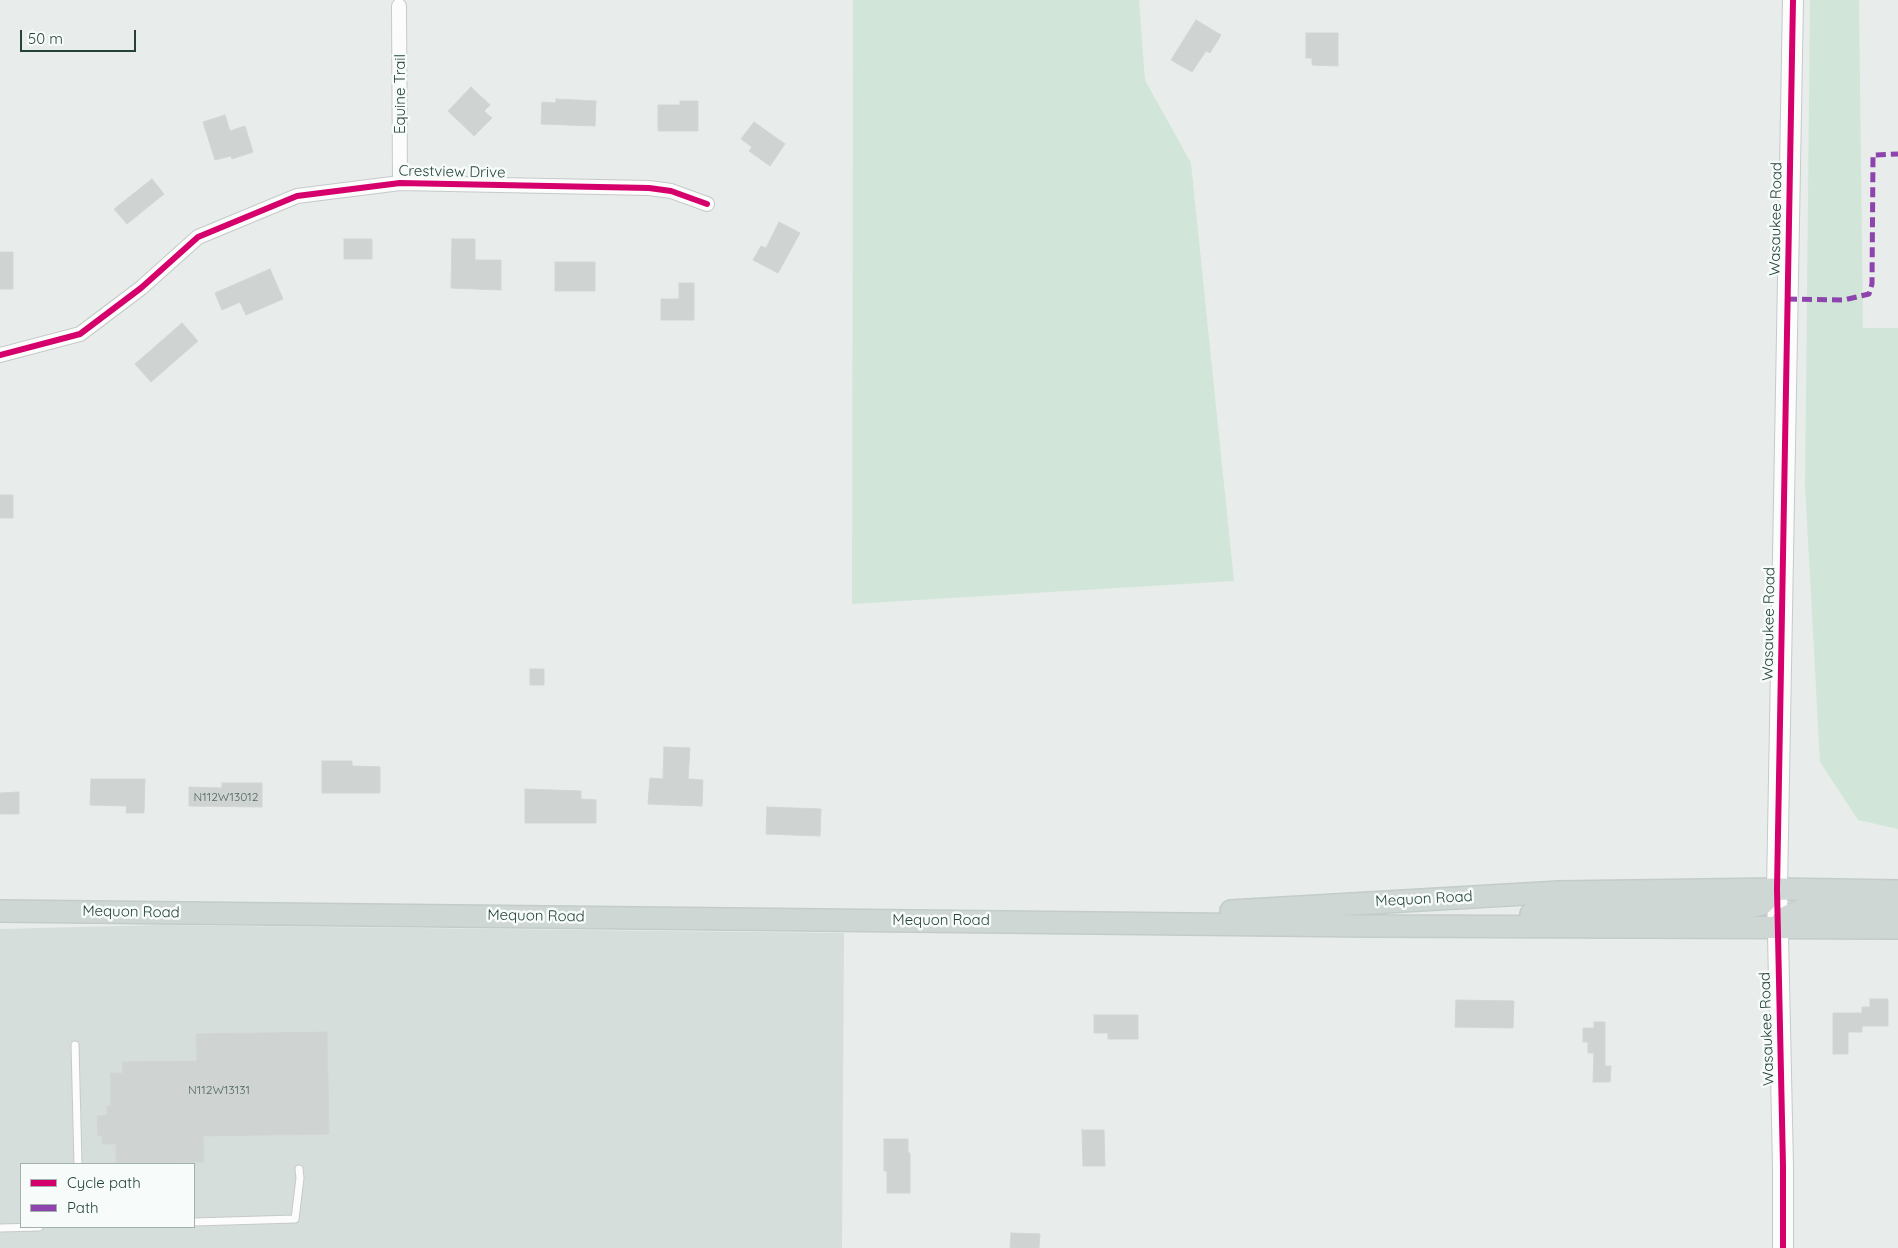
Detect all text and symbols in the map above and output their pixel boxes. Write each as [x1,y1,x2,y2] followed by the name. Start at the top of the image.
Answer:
[22,20,139,52] scale bar
[28,29,63,48] text: 50 m
[391,54,409,134] street label: Equine Trail
[398,162,506,182] street label: Crestview Drive
[1766,162,1786,276] street label: Wasaukee Road
[1759,567,1779,681] street label: Wasaukee Road
[194,790,258,804] house number: N112W13012
[1375,887,1473,911] street label: Mequon Road
[82,902,180,922] street label: Mequon Road
[487,906,585,926] street label: Mequon Road
[892,911,990,929] street label: Mequon Road
[1756,972,1778,1086] street label: Wasaukee Road
[188,1083,250,1097] house number: N112W13131
[20,1163,195,1228] legend
[67,1173,141,1192] text: Cycle path
[67,1198,99,1217] text: Path

